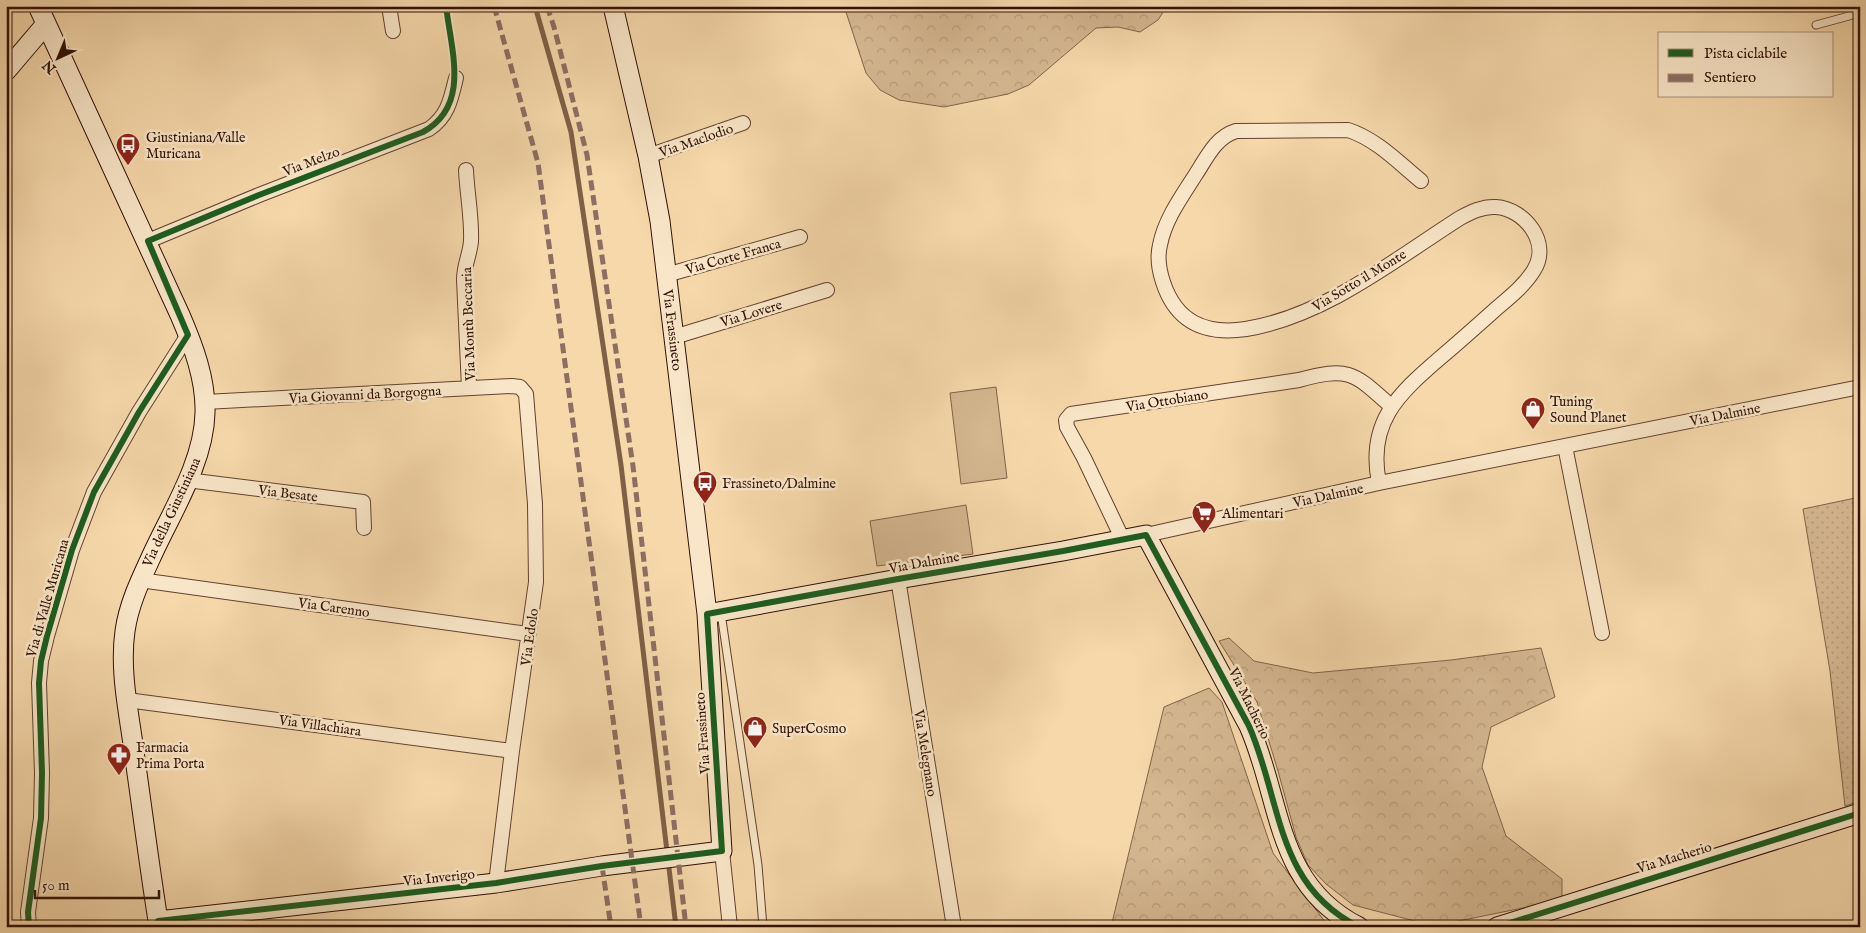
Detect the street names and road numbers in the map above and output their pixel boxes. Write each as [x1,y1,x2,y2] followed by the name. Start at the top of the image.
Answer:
[656,120,736,162] street label: Via Maclodio
[279,143,343,181] street label: Via Melzo
[683,234,784,279] street label: Via Corte Franca
[1308,245,1410,317] street label: Via Sotto il Monte
[458,266,480,382] street label: Via Montù Beccaria
[658,287,686,372] street label: Via Frassineto
[717,296,785,332] street label: Via Lovere
[287,382,443,408] street label: Via Giovanni da Borgogna
[1124,386,1210,417] street label: Via Ottobiano
[1687,399,1763,431] street label: Via Dalmine
[138,454,206,571] street label: Via della Giustiniana
[1290,480,1366,512] street label: Via Dalmine
[256,481,319,507] street label: Via Besate
[22,536,74,661] street label: Via di Valle Muricana
[886,548,962,578] street label: Via Dalmine
[296,594,371,622] street label: Via Carenno
[517,607,543,668] street label: Via Edolo
[1224,664,1274,743] street label: Via Macherio
[691,691,715,775] street label: Via Frassineto
[909,707,941,798] street label: Via Melegnano
[276,711,363,741] street label: Via Villachiara
[1634,838,1714,878] street label: Via Macherio
[401,865,476,891] street label: Via Inverigo

